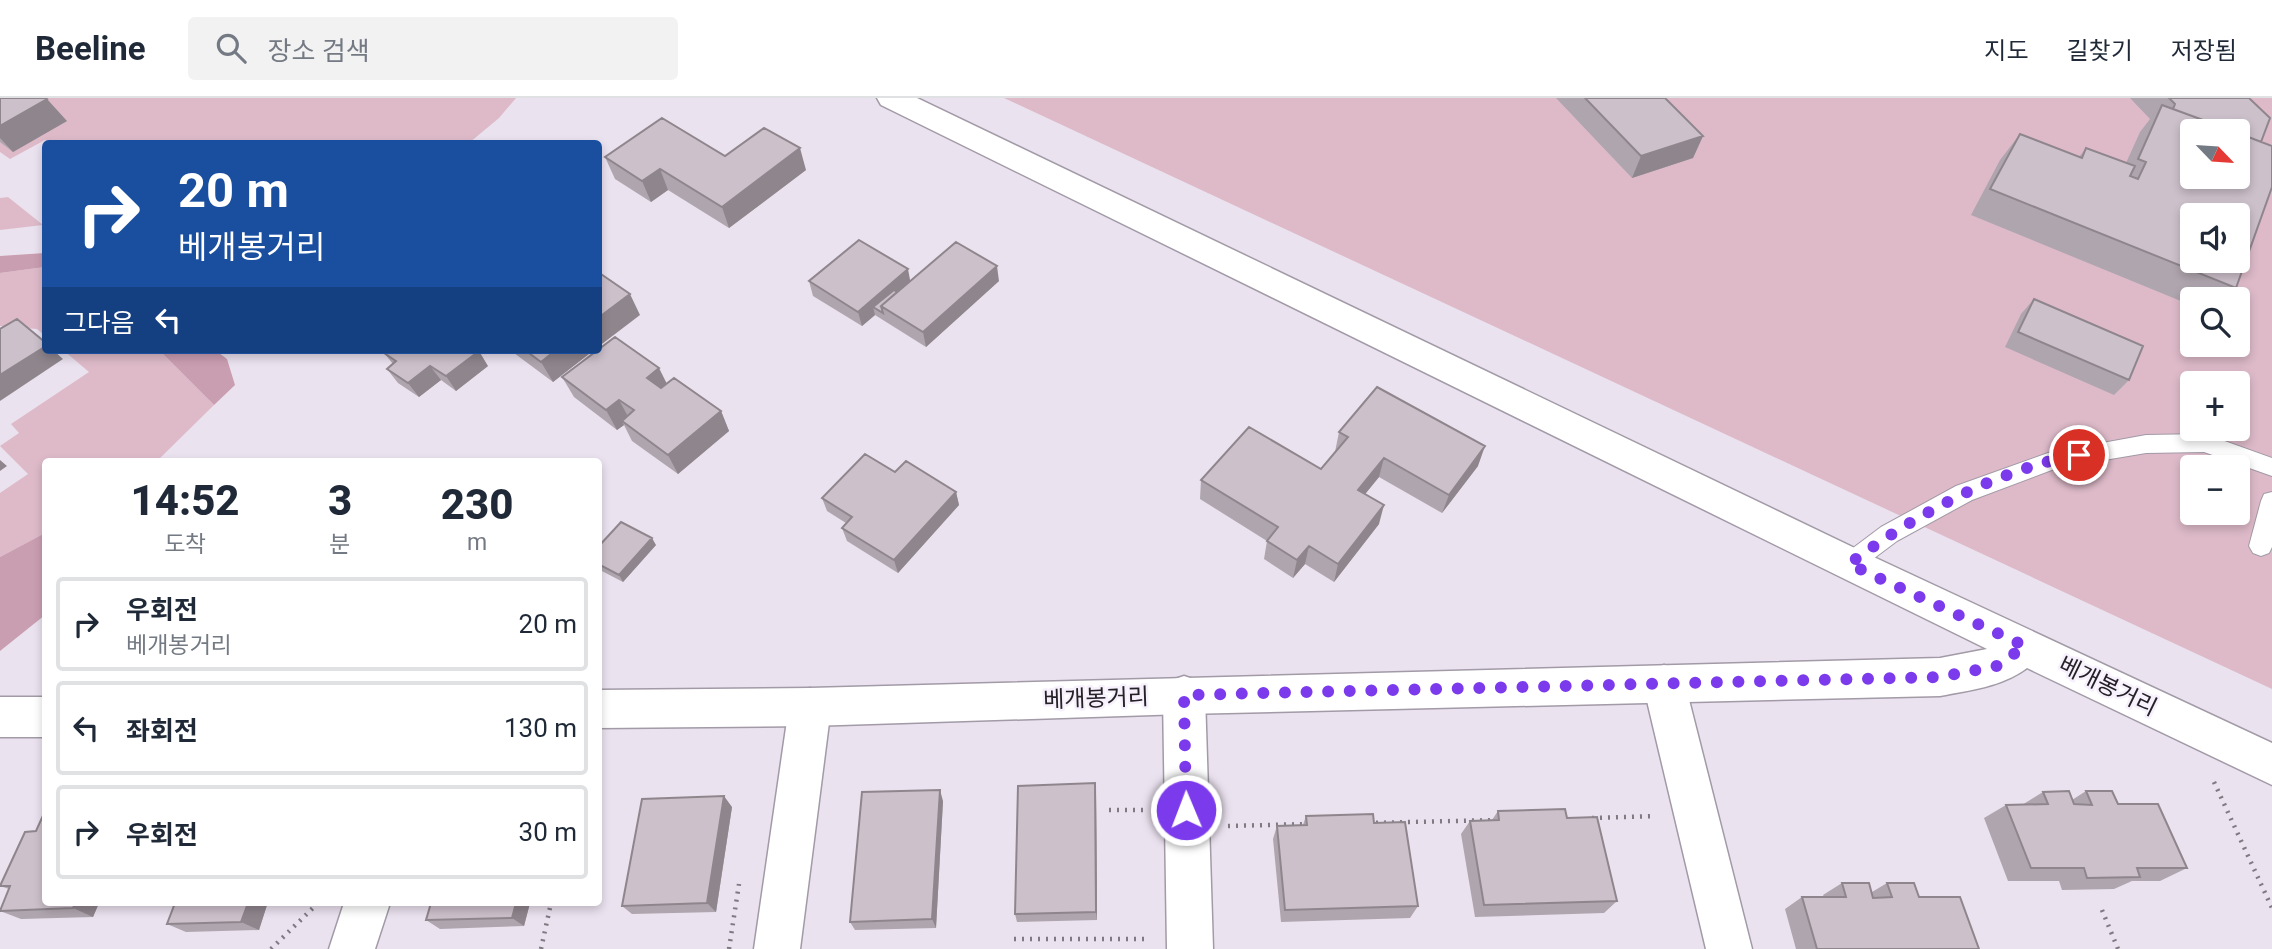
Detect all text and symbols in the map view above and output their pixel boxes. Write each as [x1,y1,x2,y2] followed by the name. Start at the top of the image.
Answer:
[188,17,678,80] search box
[35,29,146,68] text: Beeline
[212,29,250,67] icon: search
[268,36,370,66] text: 장소 검색
[1984,37,2029,65] text: 지도
[2067,37,2133,65] text: 길찾기
[2171,37,2237,65] text: 저장됨
[2180,119,2250,189] north arrow
[2180,119,2250,525] map controls
[178,162,289,219] text: 20 m
[63,168,154,259] icon: right
[2180,203,2250,273] button: sound
[178,228,325,266] text: 베개봉거리
[2180,287,2250,357] button: search
[149,301,187,339] icon: left
[63,308,135,338] text: 그다음
[2180,371,2250,441] button: +
[2049,425,2109,485] pin
[2060,436,2098,474] icon: arrive
[2180,455,2250,525] button: −
[130,476,240,525] text: 14:52
[328,476,352,525] text: 3
[441,480,513,529] text: 230
[467,529,487,556] text: m
[164,531,206,558] text: 도착
[330,531,351,558] text: 분
[126,595,198,625] text: 우회전
[67,605,105,643] icon: right
[519,609,577,639] text: 20 m
[126,632,232,659] text: 베개봉거리
[2054,651,2161,722] street label: 베개봉거리
[1043,683,1149,714] street label: 베개봉거리
[67,709,105,747] icon: left
[504,713,577,743] text: 130 m
[126,716,198,746] text: 좌회전
[1149,773,1223,847] position arrow
[67,813,105,851] icon: right
[519,817,577,847] text: 30 m
[126,820,198,850] text: 우회전

